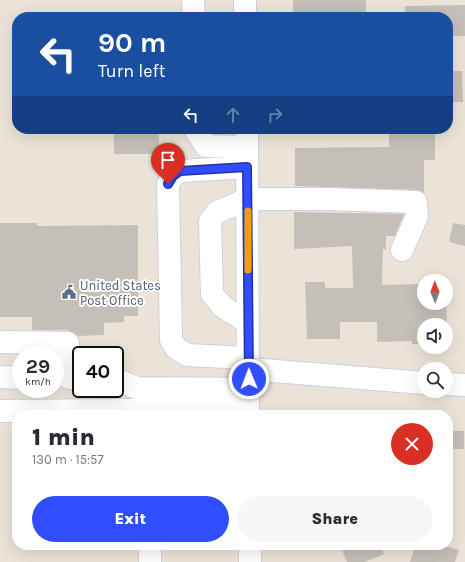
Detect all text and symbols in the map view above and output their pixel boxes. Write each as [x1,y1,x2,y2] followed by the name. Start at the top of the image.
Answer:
[98,26,166,59] text: 90 m
[32,28,84,80] icon: left
[98,60,166,82] text: Turn left
[180,104,202,126] icon: left
[222,104,244,126] icon: ahead
[264,104,286,126] icon: right
[151,143,185,184] pin
[157,149,179,171] icon: arrive
[417,274,453,310] north arrow
[417,274,453,398] map controls
[80,278,161,308] place label: United States Post Office
[61,284,77,300] public building icon: United States Post Office
[417,318,453,354] button: sound
[72,346,124,398] speed limit sign: 40
[26,355,50,378] text: 29
[228,358,270,400] position arrow
[417,362,453,398] button: search
[25,376,51,388] text: km/h
[32,423,95,451] text: 1 min
[391,423,433,465] button: close
[32,452,104,467] text: 130 m · 15:57
[32,496,229,542] button: Exit
[237,496,433,542] button: Share

